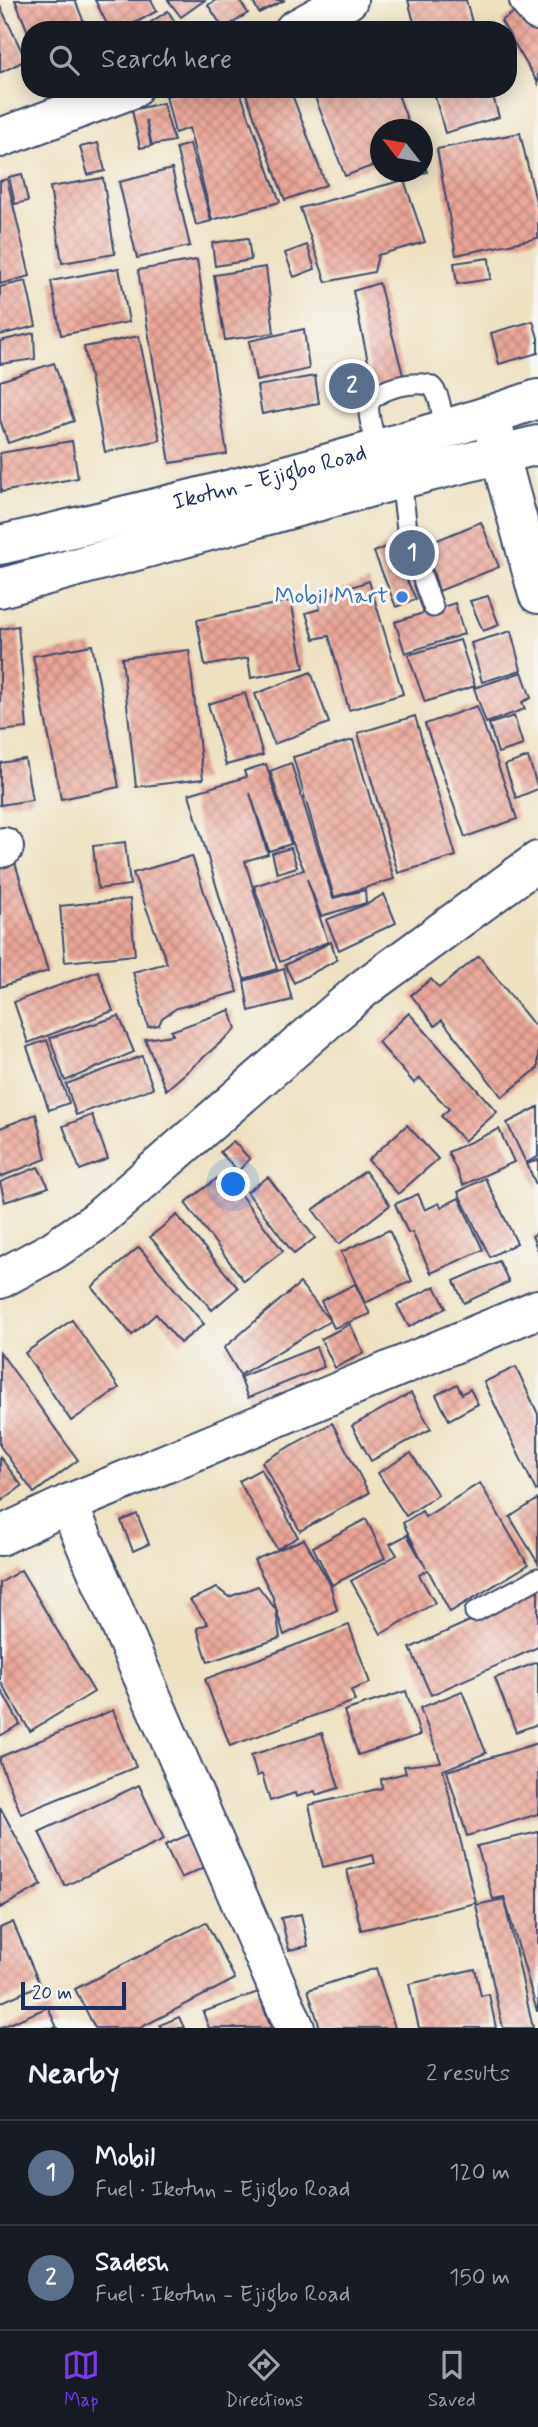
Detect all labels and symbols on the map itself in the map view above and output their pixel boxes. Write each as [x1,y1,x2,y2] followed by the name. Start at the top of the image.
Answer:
[370,119,433,182] north arrow
[329,360,375,412] pin: 2
[170,438,370,518] street label: Ikotun - Ejigbo Road
[389,527,435,579] pin: 1
[274,582,388,612] place label: Mobil Mart
[394,589,410,605] marker: Mobil Mart
[216,1167,250,1201] your location
[21,1979,126,2011] scale bar

